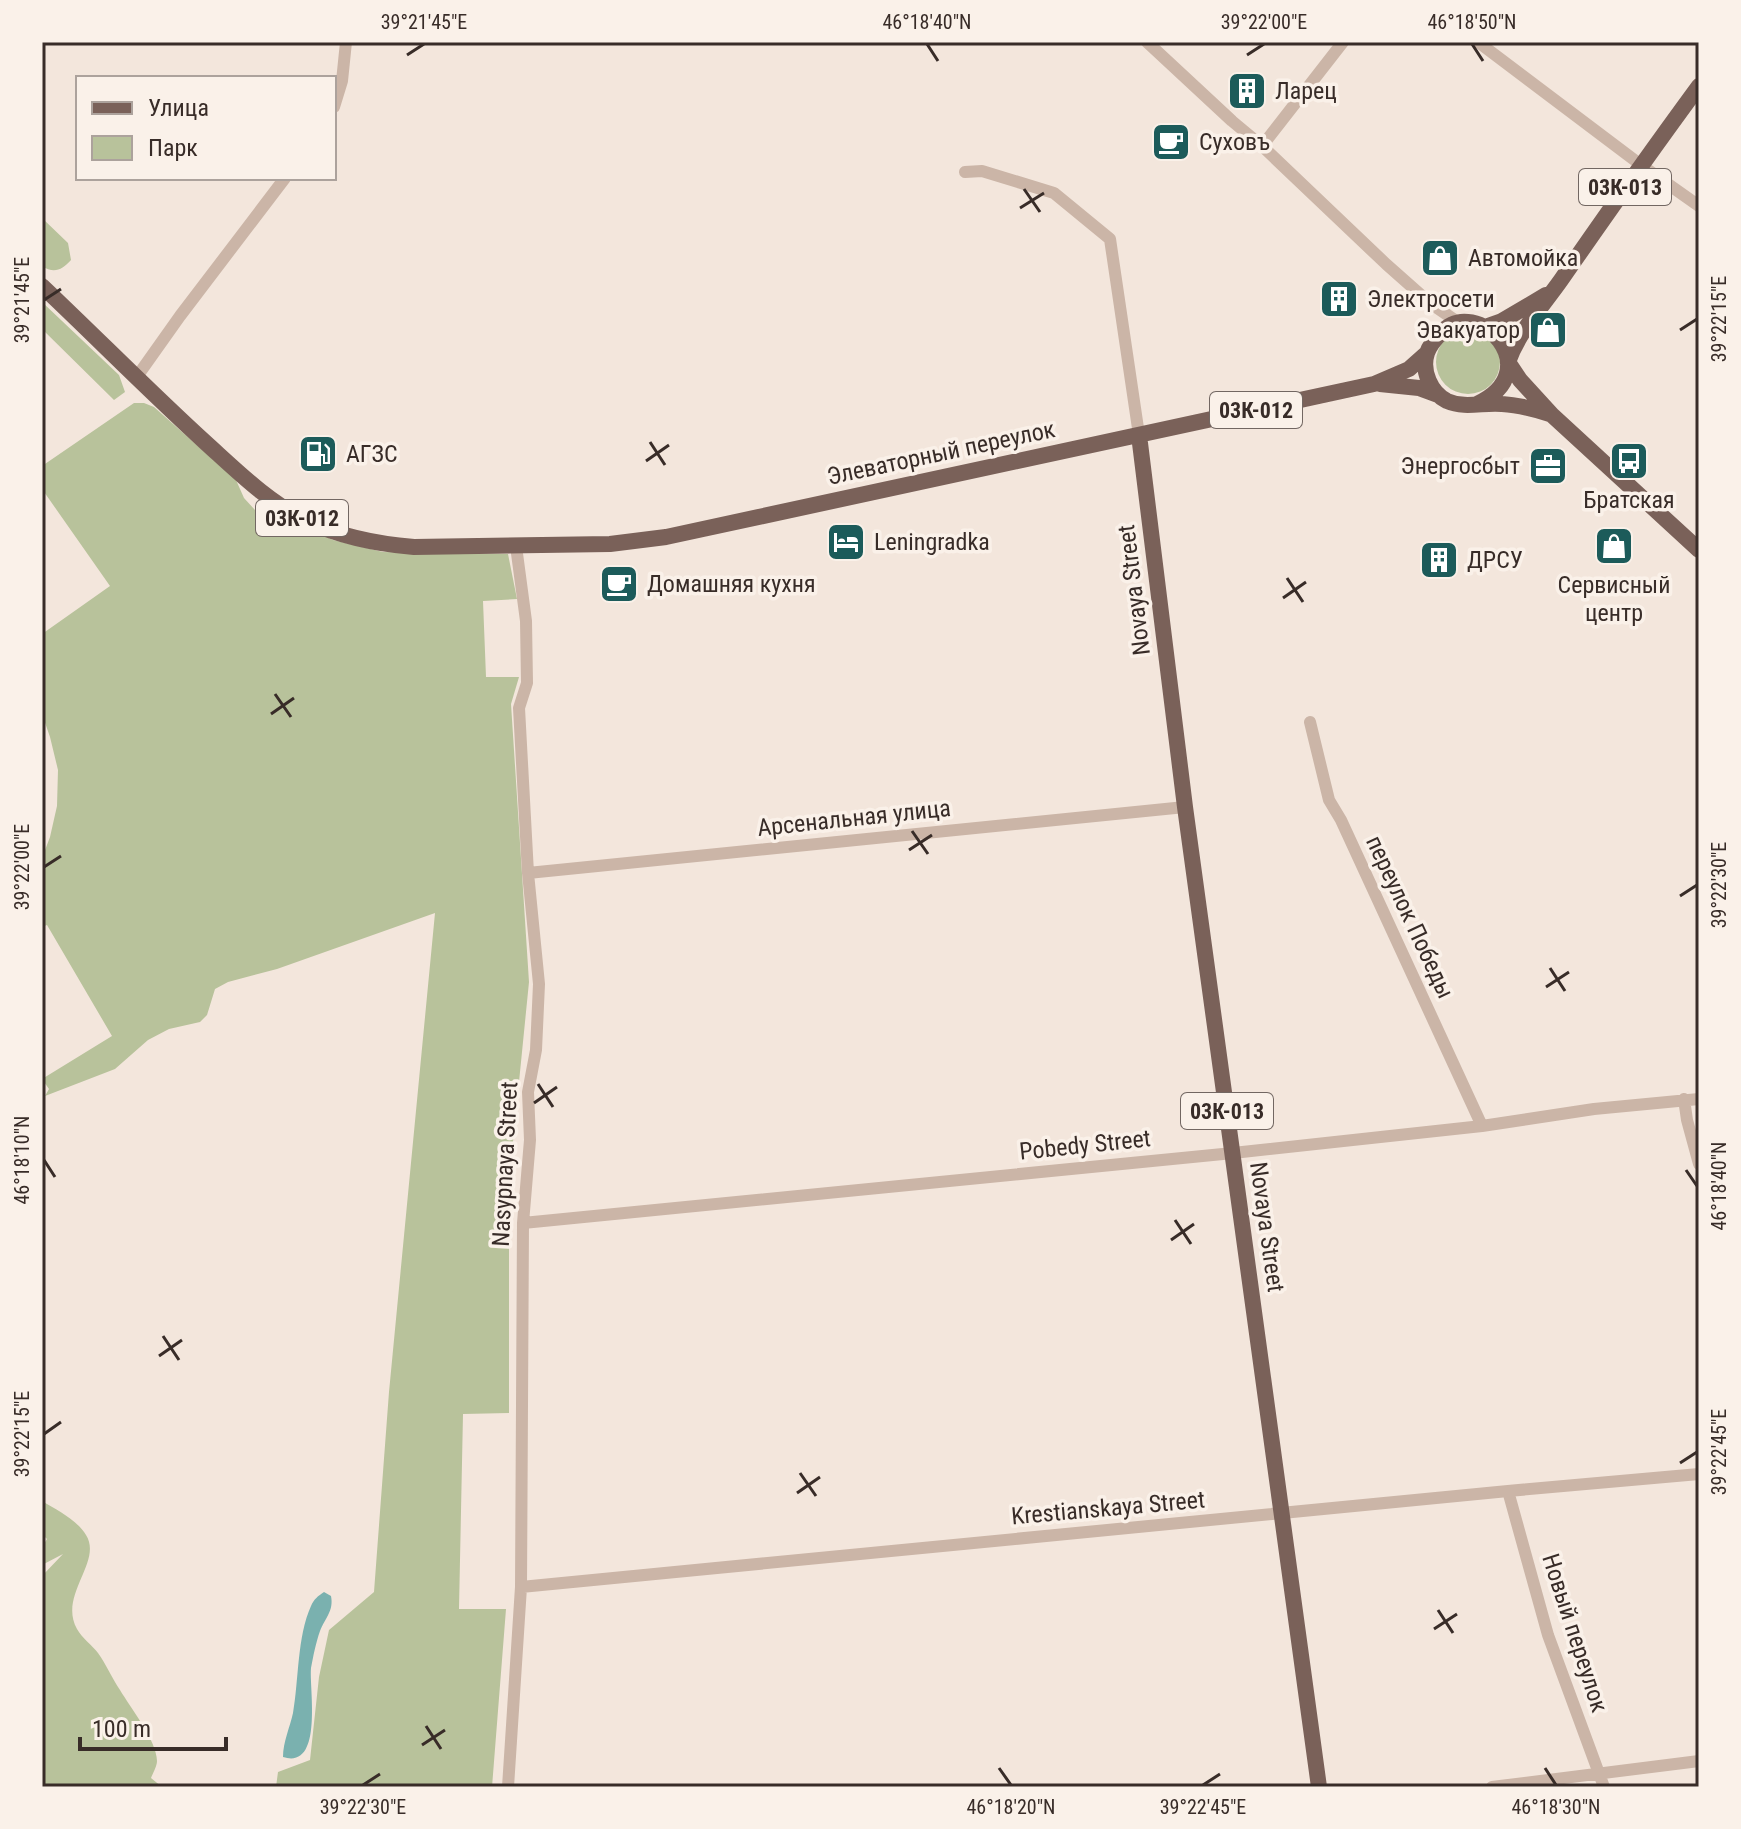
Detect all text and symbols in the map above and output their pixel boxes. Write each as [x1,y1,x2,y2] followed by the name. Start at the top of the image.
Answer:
[381,10,467,34] text: 39°21'45"E
[882,10,972,34] text: 46°18'40"N
[1221,10,1307,34] text: 39°22'00"E
[1427,10,1517,34] text: 46°18'50"N
[1226,70,1268,112] building icon: Ларец
[76,76,336,180] legend
[1275,77,1337,105] place label: Ларец
[148,94,209,122] text: Улица
[1150,121,1192,163] cafe icon: Суховъ
[1199,128,1270,156] place label: Суховъ
[148,134,198,162] text: Парк
[1579,169,1671,205] road number: 03К-013
[1419,237,1461,279] shop icon: Автомойка
[1468,244,1578,272] place label: Автомойка
[10,257,34,343] text: 39°21'45"E
[1707,276,1731,362] text: 39°22'15"E
[1318,278,1360,320] building icon: Электросети
[1367,285,1495,313] place label: Электросети
[1527,309,1569,351] shop icon: Эвакуатор
[1416,316,1520,344] place label: Эвакуатор
[1210,392,1302,428] road number: 03К-012
[824,415,1058,491] street label: Элеваторный переулок
[297,433,339,475] fuel station icon: АГЗС
[346,440,398,468] place label: АГЗС
[1608,440,1650,482] bus stop icon: Братская
[1527,445,1569,487] office icon: Энергосбыт
[1401,452,1520,480] place label: Энергосбыт
[1583,486,1675,514] place label: Братская
[256,500,348,536] road number: 03К-012
[825,521,867,563] hotel icon: Leningradka
[1112,523,1156,657] street label: Novaya Street
[1593,525,1635,567] shop icon: Сервисный центр
[874,528,990,556] place label: Leningradka
[1418,539,1460,581] building icon: ДРСУ
[1467,546,1523,574] place label: ДРСУ
[598,563,640,605] cafe icon: Домашняя кухня
[647,570,816,598] place label: Домашняя кухня
[1558,571,1670,627] place label: Сервисный центр
[756,794,952,842] street label: Арсенальная улица
[10,824,34,910] text: 39°22'00"E
[1360,831,1460,1003] street label: переулок Победы
[1707,842,1731,928] text: 39°22'30"E
[487,1081,523,1247] street label: Nasypnaya Street
[1181,1093,1273,1129] road number: 03К-013
[10,1115,34,1205] text: 46°18'10"N
[1018,1124,1152,1166] street label: Pobedy Street
[1707,1141,1731,1231] text: 46°18'40"N
[1244,1160,1290,1294] street label: Novaya Street
[10,1391,34,1477] text: 39°22'15"E
[1707,1409,1731,1495] text: 39°22'45"E
[1010,1486,1206,1530] street label: Krestianskaya Street
[1536,1550,1614,1716] street label: Новый переулок
[80,1701,226,1751] scale bar
[92,1715,151,1743] text: 100 m
[320,1795,406,1819] text: 39°22'30"E
[966,1795,1056,1819] text: 46°18'20"N
[1160,1795,1246,1819] text: 39°22'45"E
[1511,1795,1601,1819] text: 46°18'30"N

